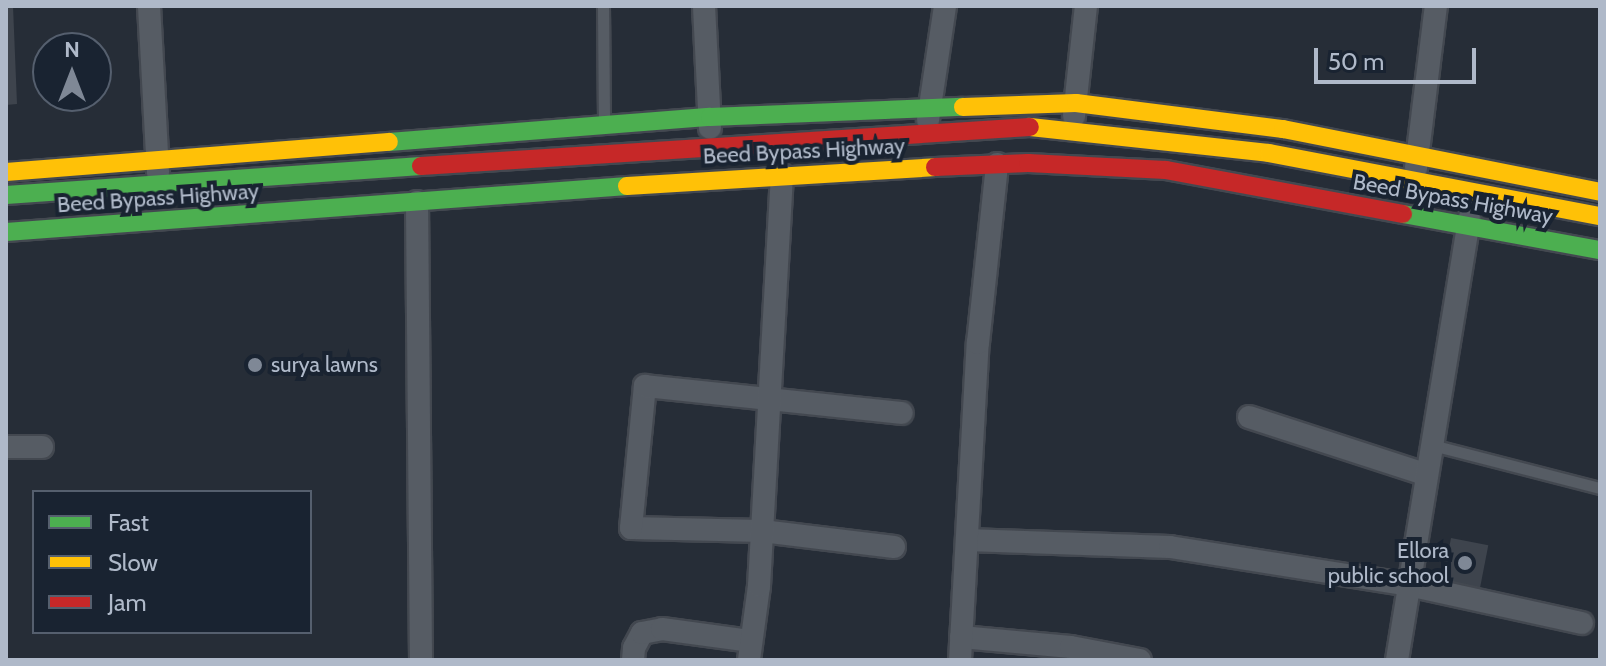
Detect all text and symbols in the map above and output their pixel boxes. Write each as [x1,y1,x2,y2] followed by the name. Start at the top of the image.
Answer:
[32,32,112,112] north arrow
[1318,32,1480,82] scale bar
[64,36,80,63] text: N
[1328,47,1384,76] text: 50 m
[702,133,906,169] street label: Beed Bypass Highway
[1351,168,1555,230] street label: Beed Bypass Highway
[56,178,260,218] street label: Beed Bypass Highway
[271,352,378,378] place label: surya lawns
[246,356,264,374] marker: surya lawns
[32,490,312,634] legend
[108,508,149,537] text: Fast
[1328,537,1449,588] place label: Ellora public school
[108,548,158,577] text: Slow
[1456,554,1474,572] marker: Ellora public school
[108,588,146,617] text: Jam

